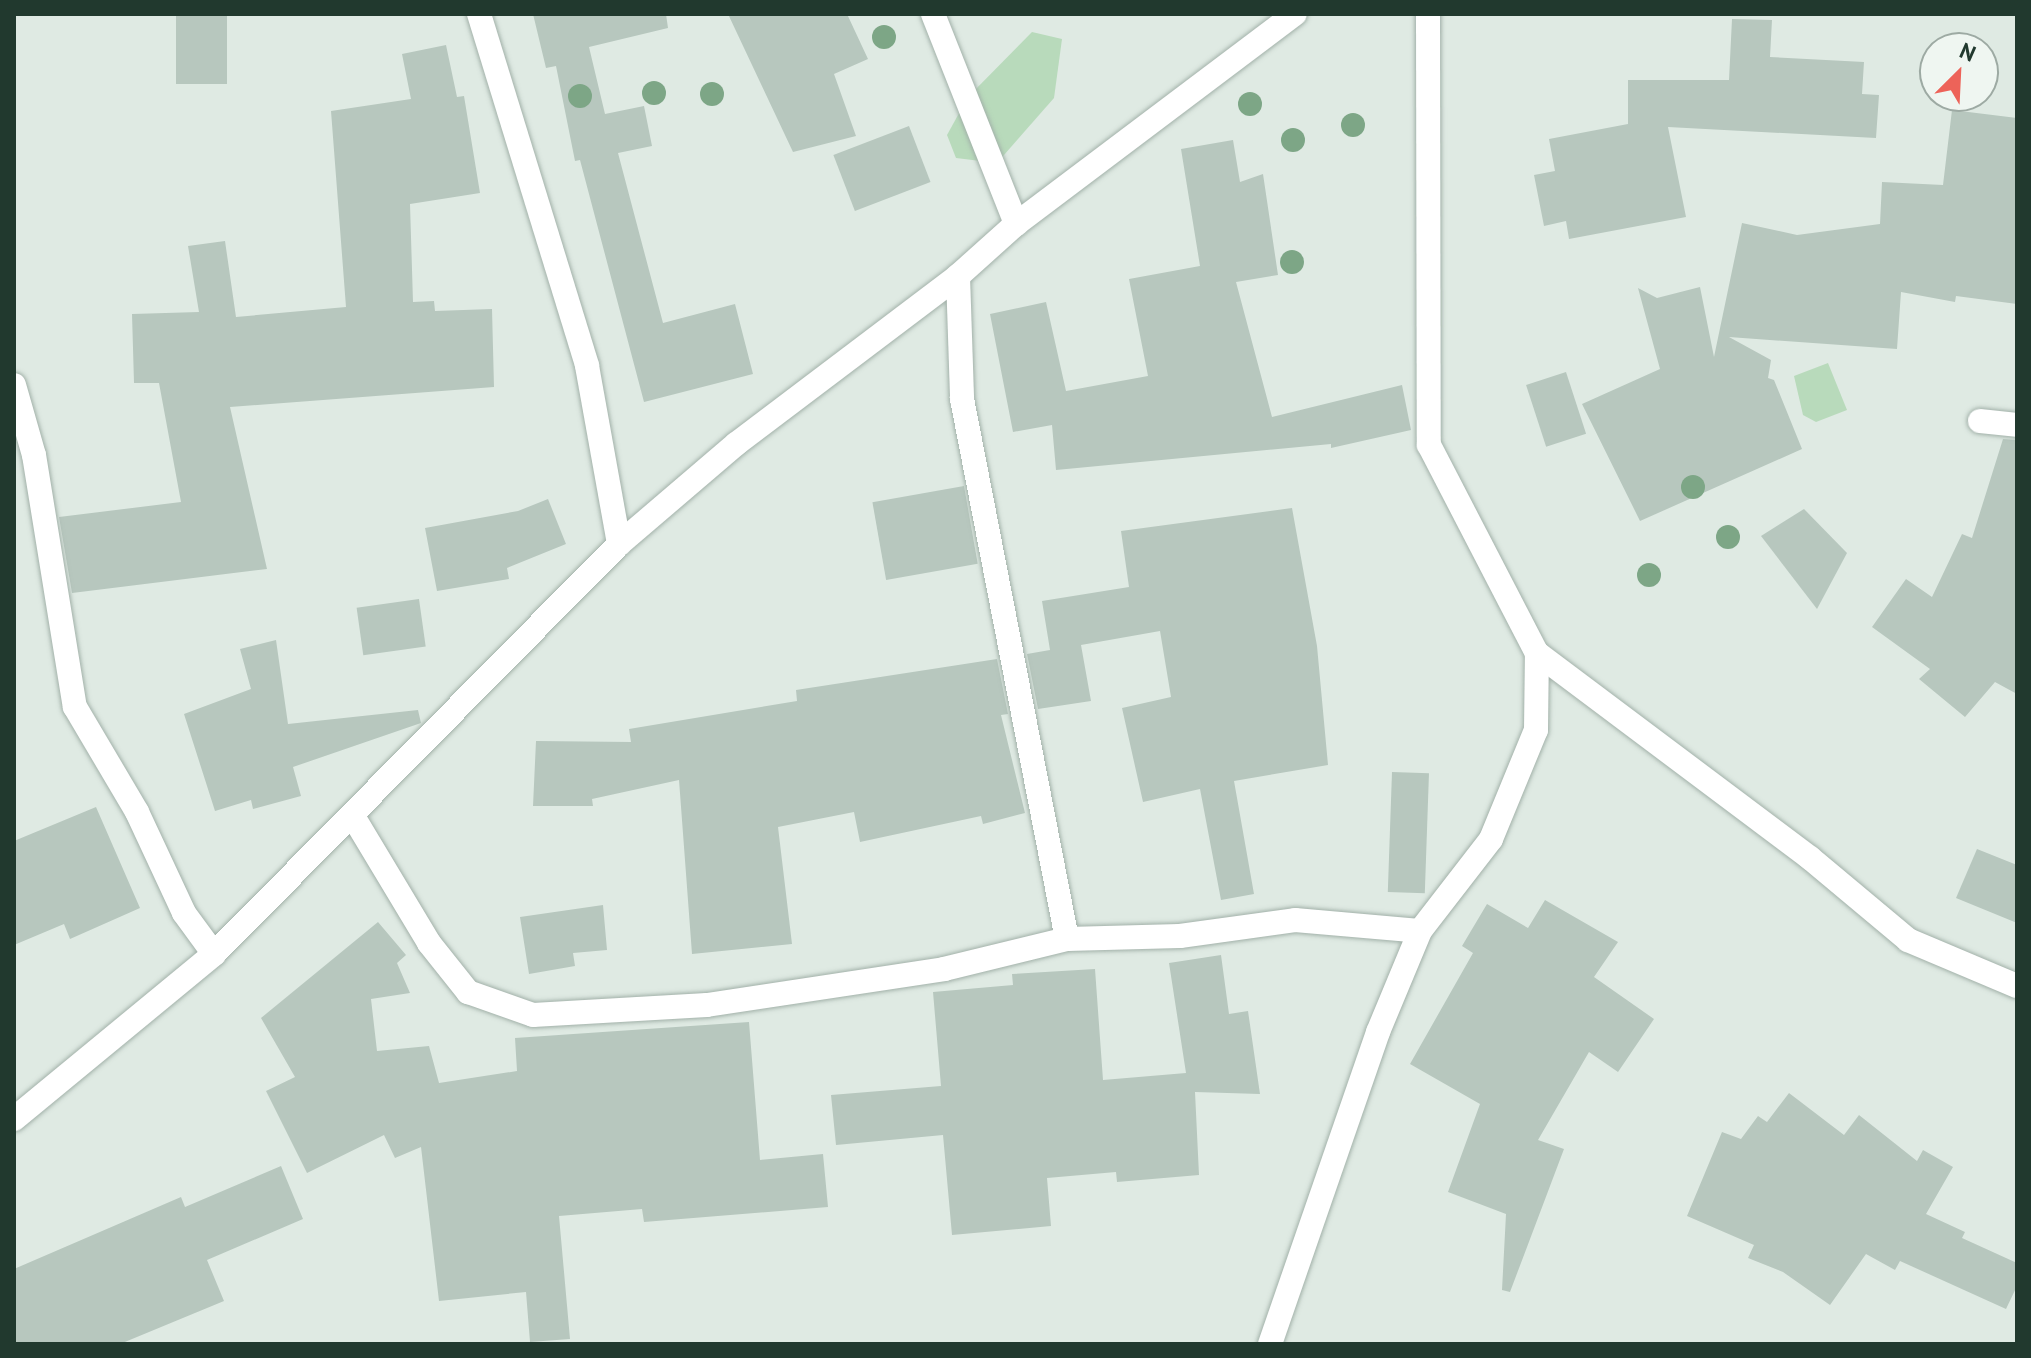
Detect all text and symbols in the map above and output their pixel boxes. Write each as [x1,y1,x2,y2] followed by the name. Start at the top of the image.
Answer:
[1919,32,1999,112] north arrow
[1956,36,1980,68] text: N

